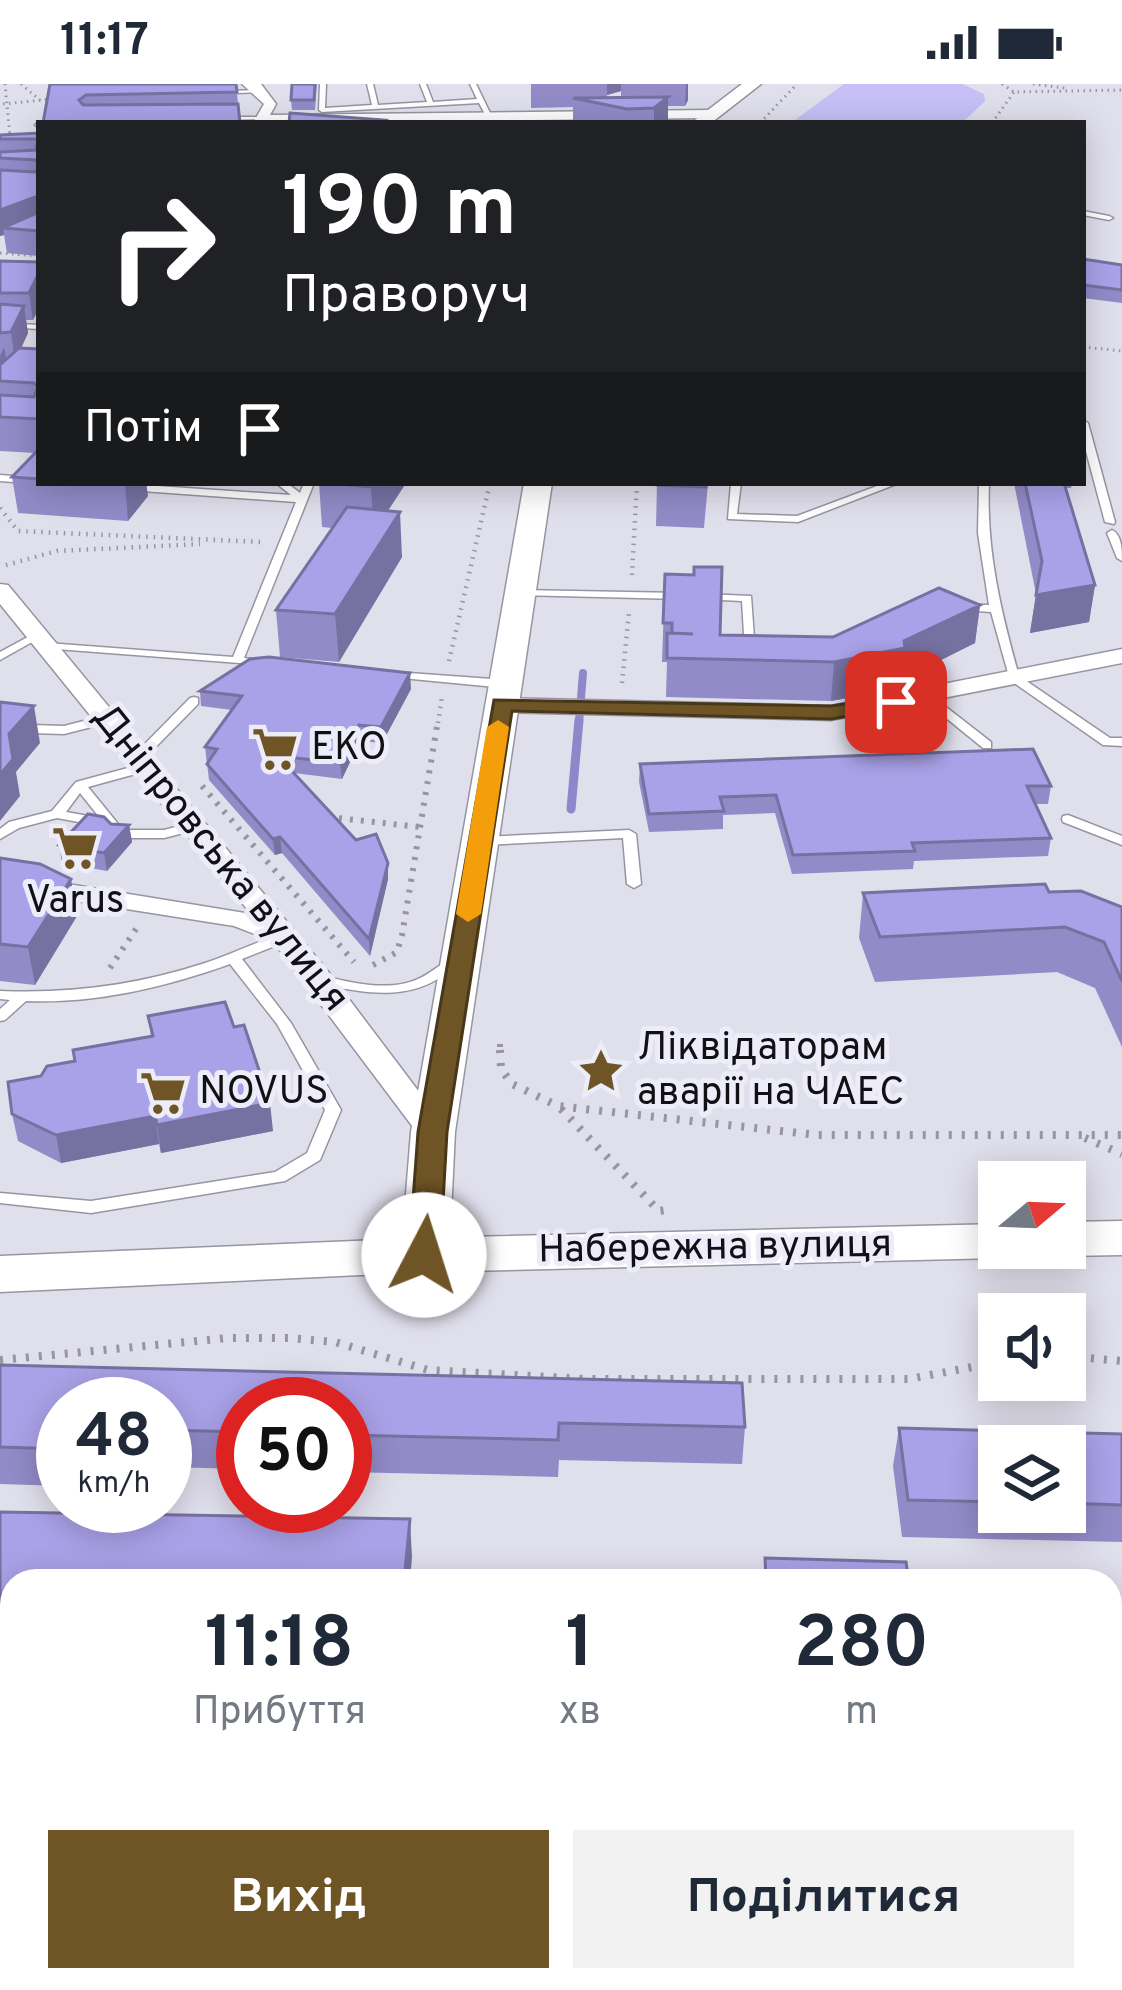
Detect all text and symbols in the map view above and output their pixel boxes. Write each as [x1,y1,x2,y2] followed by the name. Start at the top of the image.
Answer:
[60,14,149,71] text: 11:17
[282,159,517,265] text: 190 m
[84,168,240,324] icon: right
[282,263,530,332] text: Праворуч
[227,396,293,462] icon: arrive
[84,401,203,458] text: Потім
[845,651,947,753] pin
[863,669,929,735] icon: arrive
[80,695,358,1023] street label: Дніпровська вулиця
[250,724,300,774] supermarket icon: EKO
[311,725,387,774] place label: EKO
[50,823,100,873] supermarket icon: Varus
[26,878,124,927] place label: Varus
[637,1025,905,1119] place label: Ліквідаторам аварії на ЧАЕС
[576,1046,626,1096] place icon: Ліквідаторам аварії на ЧАЕС
[138,1068,188,1118] supermarket icon: NOVUS
[199,1069,329,1118] place label: NOVUS
[978,1161,1086,1269] north arrow
[978,1161,1086,1533] map controls
[361,1192,487,1318] position arrow
[538,1221,892,1277] street label: Набережна вулиця
[978,1293,1086,1401] button: sound
[216,1377,372,1533] speed limit sign: 50
[76,1402,152,1478] text: 48
[978,1425,1086,1533] button: layers
[78,1466,150,1503] text: km/h
[205,1601,354,1693] text: 11:18
[565,1601,594,1693] text: 1
[794,1601,929,1693] text: 280
[193,1689,366,1738] text: Прибуття
[559,1689,601,1738] text: хв
[845,1689,878,1738] text: m
[48,1830,549,1968] button: Вихід
[573,1830,1074,1968] button: Поділитися

